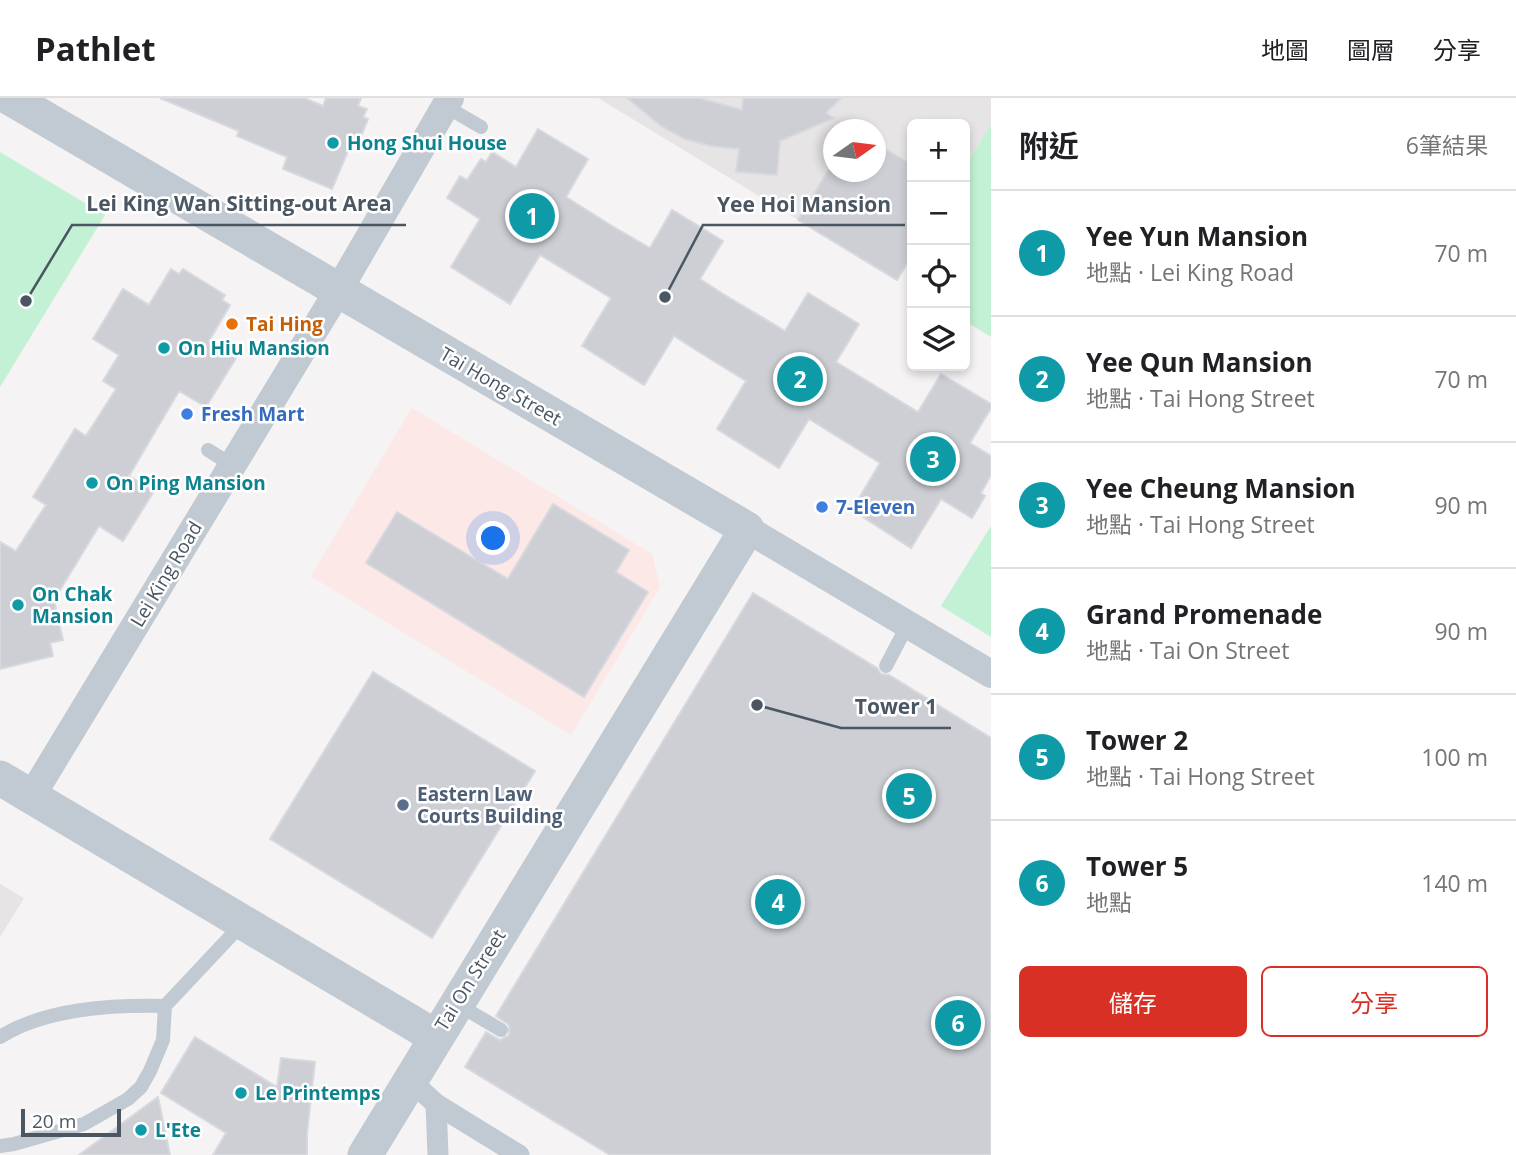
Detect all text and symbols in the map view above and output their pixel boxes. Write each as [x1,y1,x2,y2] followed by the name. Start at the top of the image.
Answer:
[35,26,156,71] text: Pathlet
[1261,33,1309,66] text: 地圖
[1347,33,1395,66] text: 圖層
[1433,33,1481,66] text: 分享
[823,119,886,182] north arrow
[907,119,970,371] map controls
[907,119,970,182] button: +
[1019,125,1079,166] text: 附近
[1406,129,1488,161] text: 6筆結果
[347,130,507,156] place label: Hong Shui House
[325,135,341,151] marker: Hong Shui House
[907,182,970,245] button: −
[72,183,406,225] callout: Lei King Wan Sitting-out Area
[703,183,905,225] callout: Yee Hoi Mansion
[86,189,392,217] text: Lei King Wan Sitting-out Area
[509,190,555,242] pin: 1
[717,190,891,218] text: Yee Hoi Mansion
[1086,218,1308,254] text: Yee Yun Mansion
[1035,237,1049,269] text: 1
[1434,237,1488,269] text: 70 m
[907,245,970,308] button: locate
[1086,256,1294,288] text: 地點 · Lei King Road
[907,308,970,371] button: layers
[246,311,323,337] place label: Tai Hing
[224,316,240,332] marker: Tai Hing
[178,335,330,361] place label: On Hiu Mansion
[156,340,172,356] marker: On Hiu Mansion
[436,341,567,431] street label: Tai Hong Street
[1086,344,1313,380] text: Yee Qun Mansion
[777,353,823,405] pin: 2
[1035,363,1049,395] text: 2
[1434,363,1488,395] text: 70 m
[1086,382,1315,414] text: 地點 · Tai Hong Street
[201,401,304,427] place label: Fresh Mart
[179,406,195,422] marker: Fresh Mart
[910,433,956,485] pin: 3
[106,470,266,496] place label: On Ping Mansion
[1086,470,1356,506] text: Yee Cheung Mansion
[84,475,100,491] marker: On Ping Mansion
[1035,489,1049,521] text: 3
[1434,489,1488,521] text: 90 m
[836,494,915,520] place label: 7-Eleven
[814,499,830,515] marker: 7-Eleven
[1086,508,1315,540] text: 地點 · Tai Hong Street
[124,516,208,632] street label: Lei King Road
[476,521,510,555] your location
[32,581,113,629] place label: On Chak Mansion
[1086,596,1322,632] text: Grand Promenade
[10,597,26,613] marker: On Chak Mansion
[1035,615,1049,647] text: 4
[1434,615,1488,647] text: 90 m
[1086,634,1289,666] text: 地點 · Tai On Street
[841,686,951,728] callout: Tower 1
[855,692,937,720] text: Tower 1
[1086,722,1188,758] text: Tower 2
[1035,741,1049,773] text: 5
[1421,741,1488,773] text: 100 m
[1086,760,1315,792] text: 地點 · Tai Hong Street
[886,770,932,822] pin: 5
[417,781,563,829] place label: Eastern Law Courts Building
[395,797,411,813] marker: Eastern Law Courts Building
[1086,848,1188,884] text: Tower 5
[1035,867,1049,899] text: 6
[1421,867,1488,899] text: 140 m
[755,876,801,928] pin: 4
[1086,886,1132,918] text: 地點
[428,924,512,1036] street label: Tai On Street
[1019,966,1247,1037] button: 儲存
[1261,966,1488,1037] button: 分享
[935,997,981,1049] pin: 6
[255,1080,380,1106] place label: Le Printemps
[233,1085,249,1101] marker: Le Printemps
[21,1106,121,1138] scale bar
[32,1108,76,1134] text: 20 m
[155,1117,201,1143] place label: L'Ete
[133,1122,149,1138] marker: L'Ete

